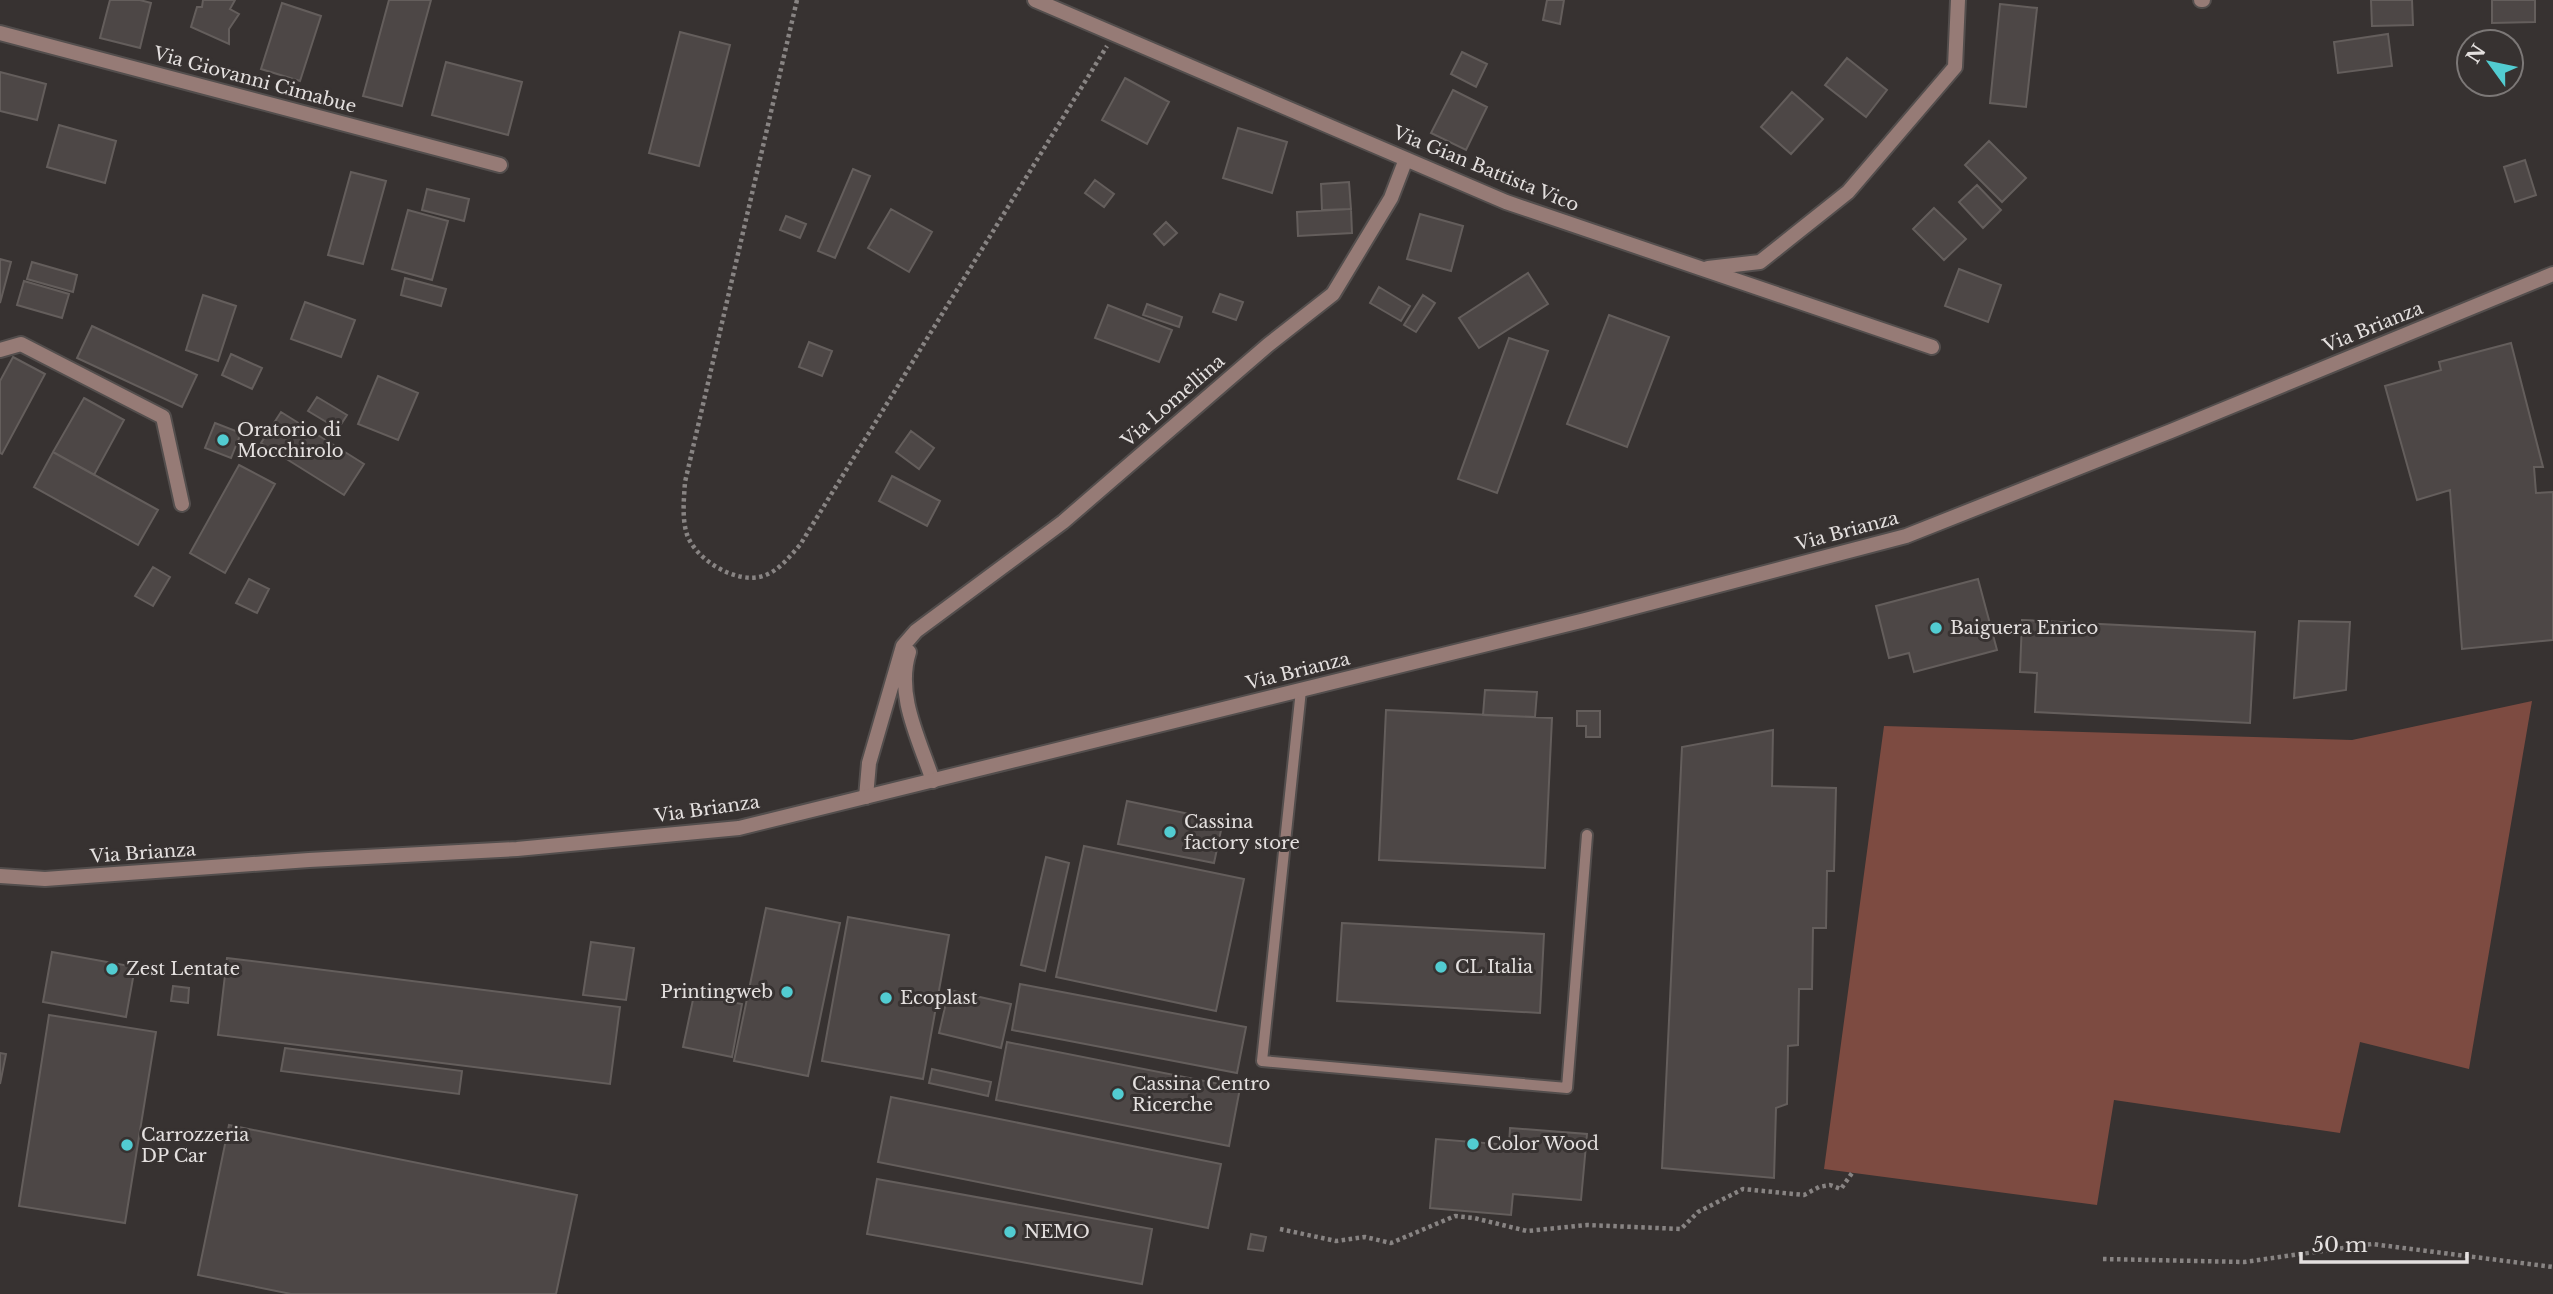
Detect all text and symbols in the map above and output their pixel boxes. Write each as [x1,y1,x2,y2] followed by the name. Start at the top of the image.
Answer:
[2455,28,2525,98] north arrow
[2462,40,2491,68] text: N
[150,42,359,118] street label: Via Giovanni Cimabue
[1389,121,1582,216] street label: Via Gian Battista Vico
[2319,297,2426,357] street label: Via Brianza
[1116,350,1229,453] street label: Via Lomellina
[237,419,344,462] place label: Oratorio di Mocchirolo
[215,432,231,448] marker: Oratorio di Mocchirolo
[1792,507,1901,556] street label: Via Brianza
[1950,617,2098,639] place label: Baiguera Enrico
[1928,620,1944,636] marker: Baiguera Enrico
[1243,648,1352,695] street label: Via Brianza
[652,791,761,827] street label: Via Brianza
[1184,811,1300,854] place label: Cassina factory store
[1162,824,1178,840] marker: Cassina factory store
[88,838,197,868] street label: Via Brianza
[1455,956,1533,978] place label: CL Italia
[126,958,240,980] place label: Zest Lentate
[1433,959,1449,975] marker: CL Italia
[104,961,120,977] marker: Zest Lentate
[660,981,773,1003] place label: Printingweb
[779,984,795,1000] marker: Printingweb
[900,987,978,1009] place label: Ecoplast
[878,990,894,1006] marker: Ecoplast
[1132,1073,1270,1116] place label: Cassina Centro Ricerche
[1110,1086,1126,1102] marker: Cassina Centro Ricerche
[141,1124,249,1167] place label: Carrozzeria DP Car
[1487,1133,1599,1155] place label: Color Wood
[1465,1136,1481,1152] marker: Color Wood
[119,1137,135,1153] marker: Carrozzeria DP Car
[2301,1220,2467,1264] scale bar
[1024,1221,1090,1243] place label: NEMO
[1002,1224,1018,1240] marker: NEMO
[2312,1232,2368,1258] text: 50 m

